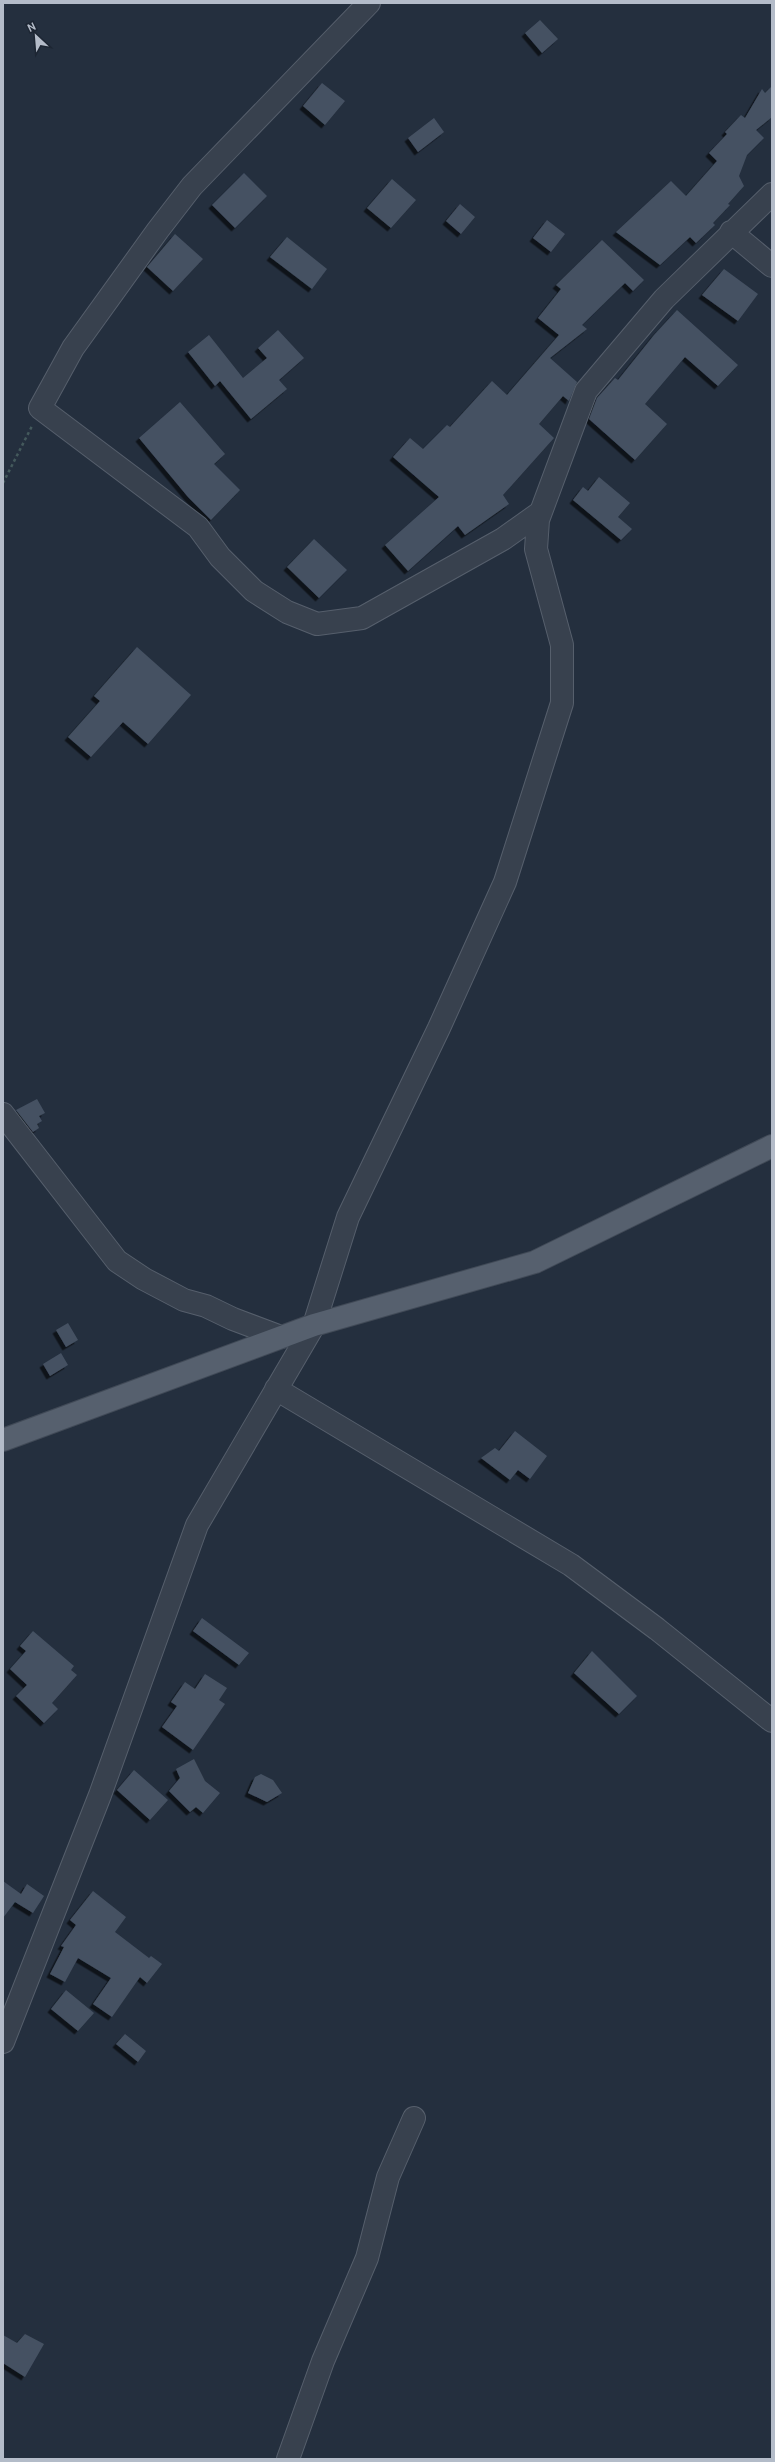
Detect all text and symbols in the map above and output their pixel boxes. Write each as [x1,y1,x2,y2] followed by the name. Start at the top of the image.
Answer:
[16,16,56,56] north arrow
[25,19,38,35] text: N

